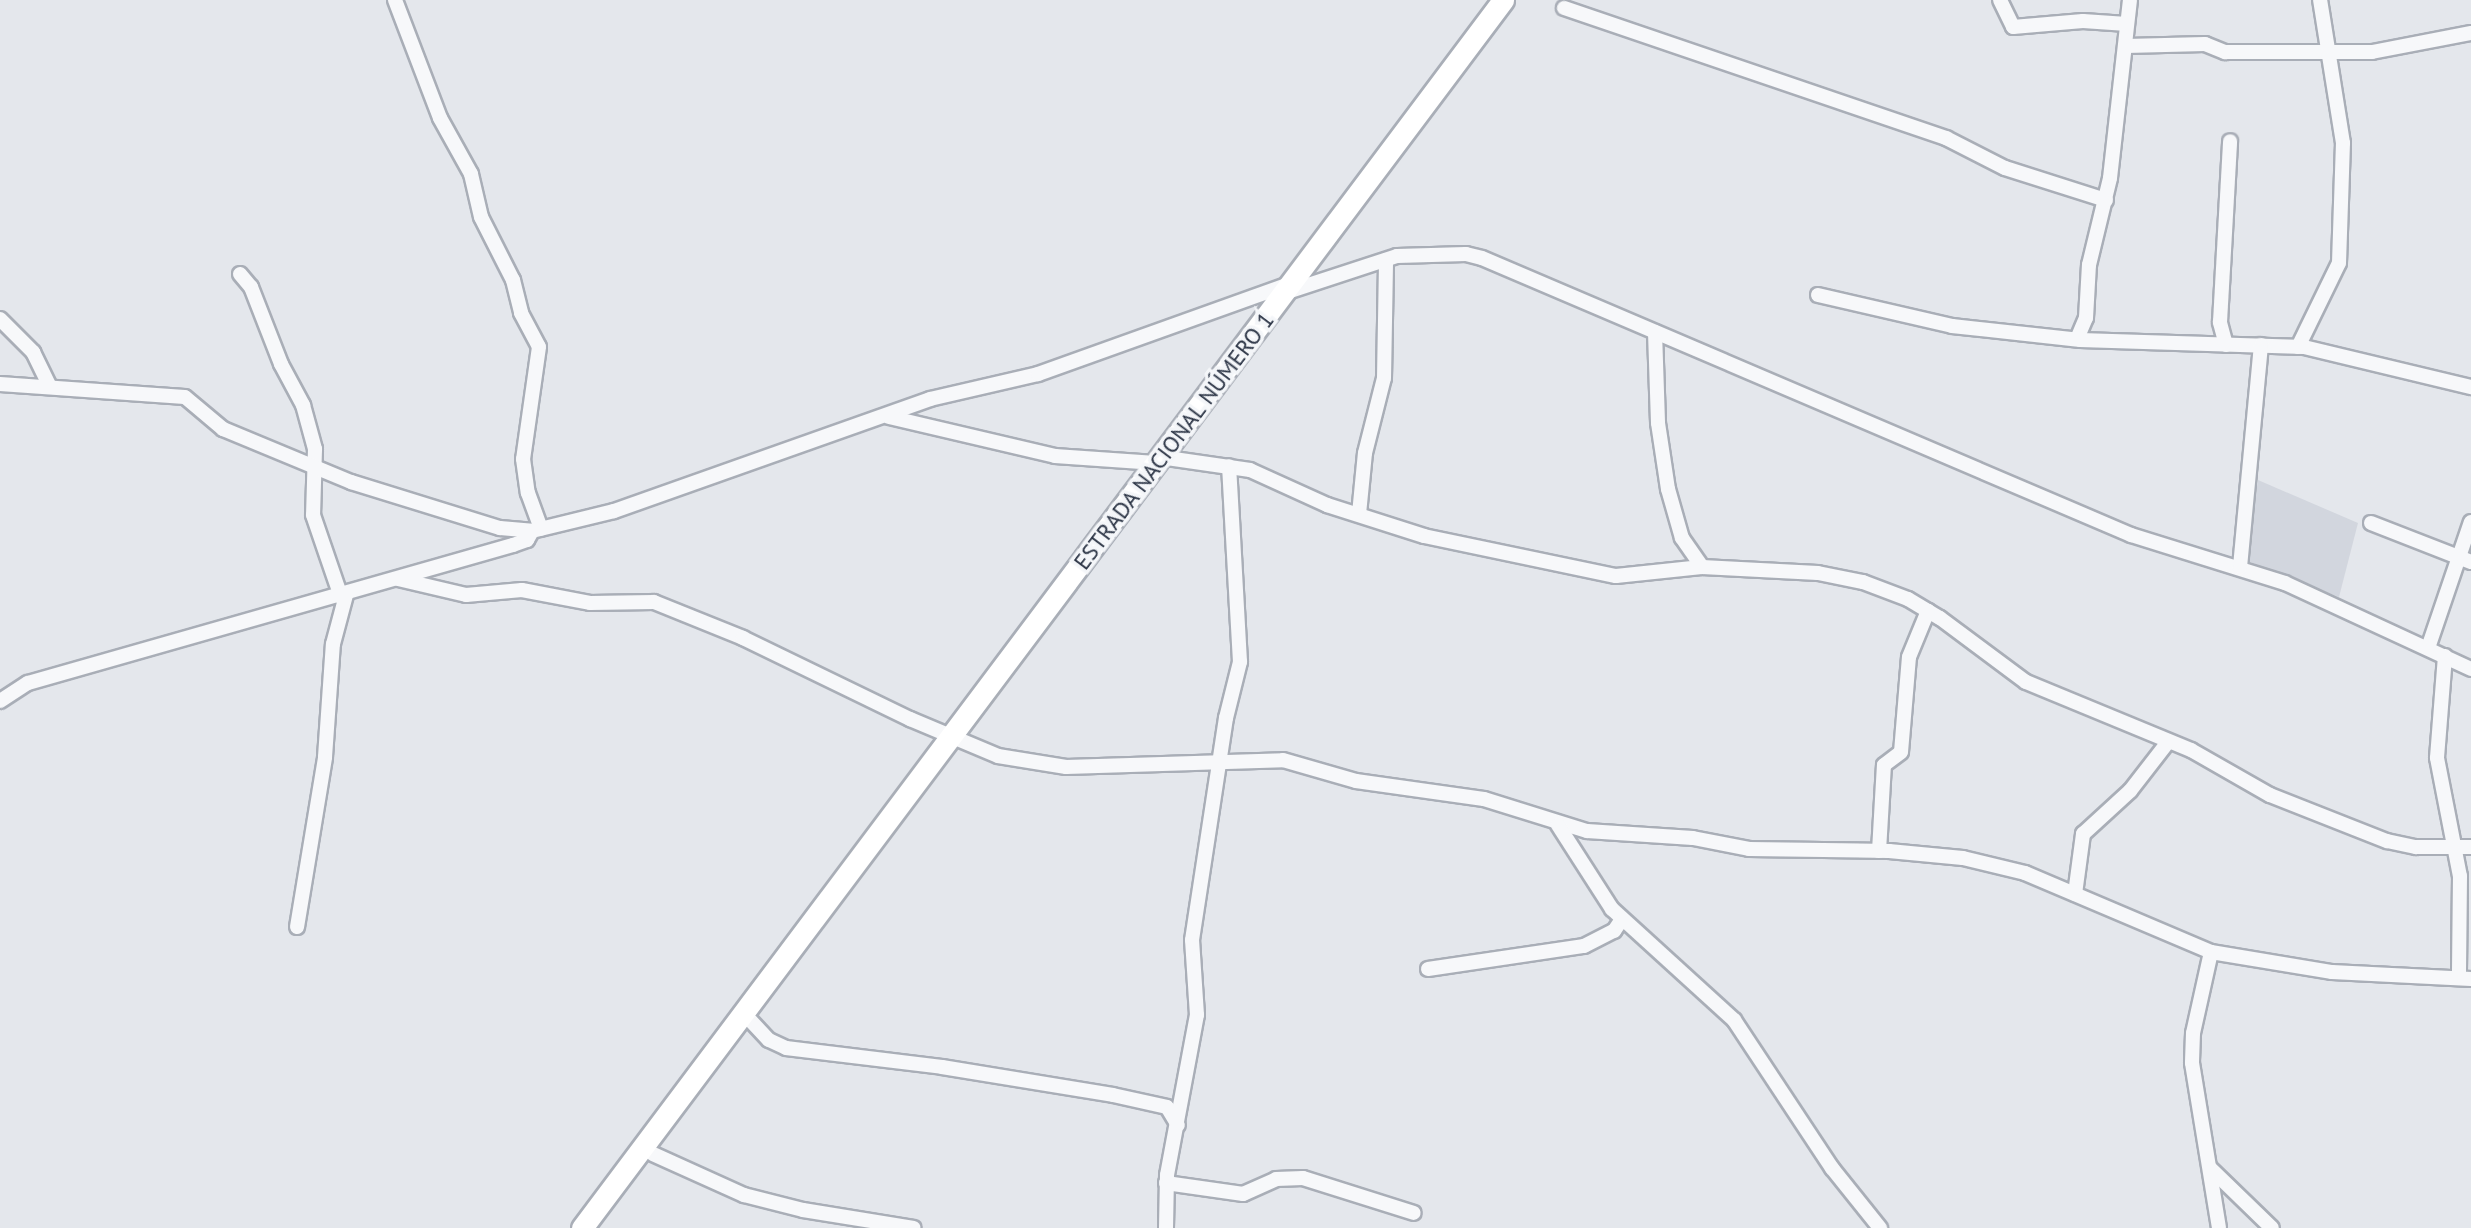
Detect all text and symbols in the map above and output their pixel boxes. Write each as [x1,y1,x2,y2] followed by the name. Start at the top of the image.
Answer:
[1068,306,1280,576] street label: ESTRADA NACIONAL NÚMERO 1

